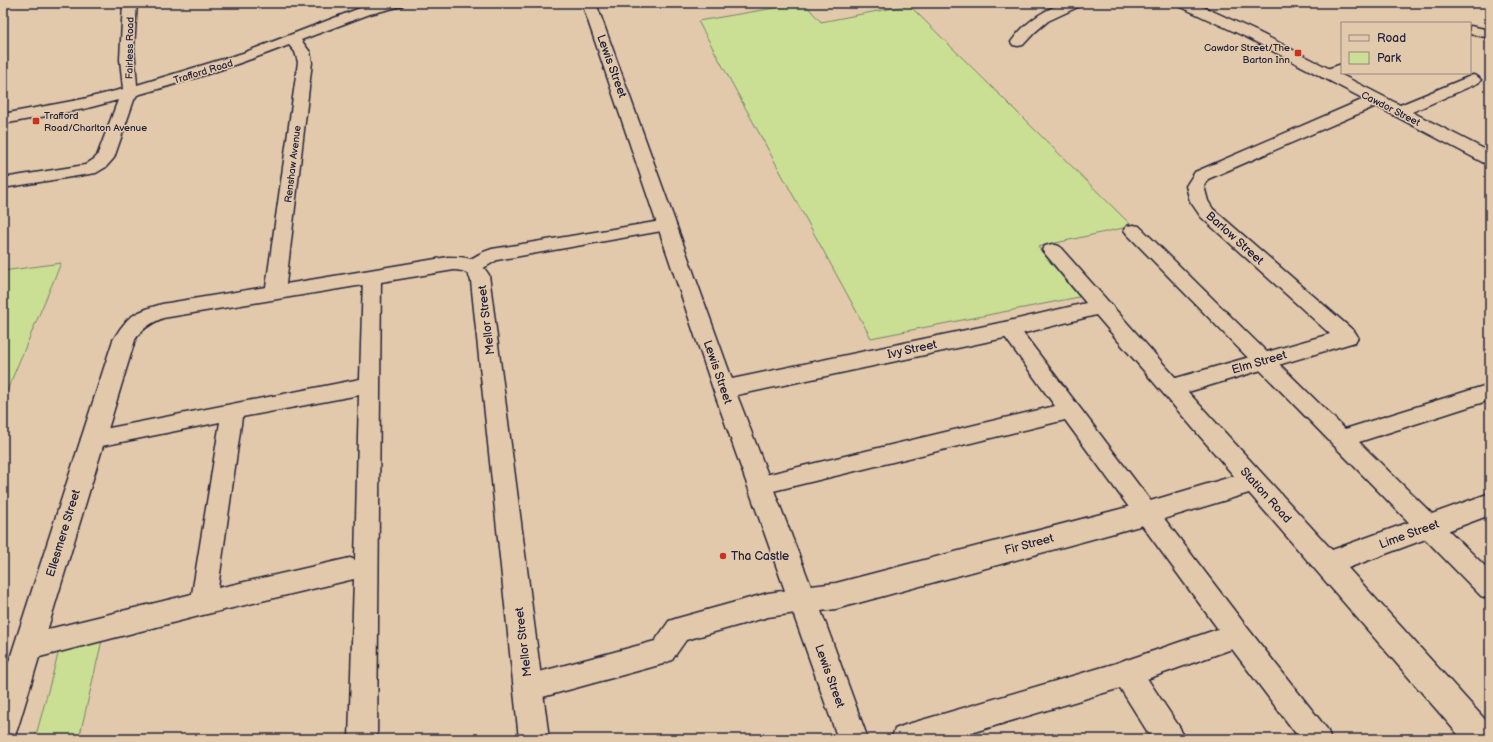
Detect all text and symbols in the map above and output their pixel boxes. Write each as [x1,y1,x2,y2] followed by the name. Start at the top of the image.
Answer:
[123,17,137,79] street label: Fairless Road
[1341,22,1471,74] legend
[1377,31,1406,46] text: Road
[593,32,630,100] street label: Lewis Street
[1204,42,1290,66] place label: Cawdor Street/The Barton Inn
[1293,48,1303,58] marker: Cawdor Street/The Barton Inn
[1377,51,1401,66] text: Park
[172,57,235,87] street label: Trafford Road
[1359,89,1422,129] street label: Cawdor Street
[44,110,147,134] place label: Trafford Road/Charlton Avenue
[31,116,41,126] marker: Trafford Road/Charlton Avenue
[282,125,304,203] street label: Renshaw Avenue
[1203,208,1267,268] street label: Barlow Street
[475,284,498,356] street label: Mellor Street
[886,337,939,362] street label: Ivy Street
[700,338,736,406] street label: Lewis Street
[1230,347,1289,377] street label: Elm Street
[1237,464,1295,526] street label: Station Road
[43,487,84,579] street label: Ellesmere Street
[1377,517,1441,552] street label: Lime Street
[1003,531,1056,558] street label: Fir Street
[731,549,789,564] place label: Tha Castle
[718,551,728,561] marker: Tha Castle
[512,606,535,678] street label: Mellor Street
[811,642,848,710] street label: Lewis Street

